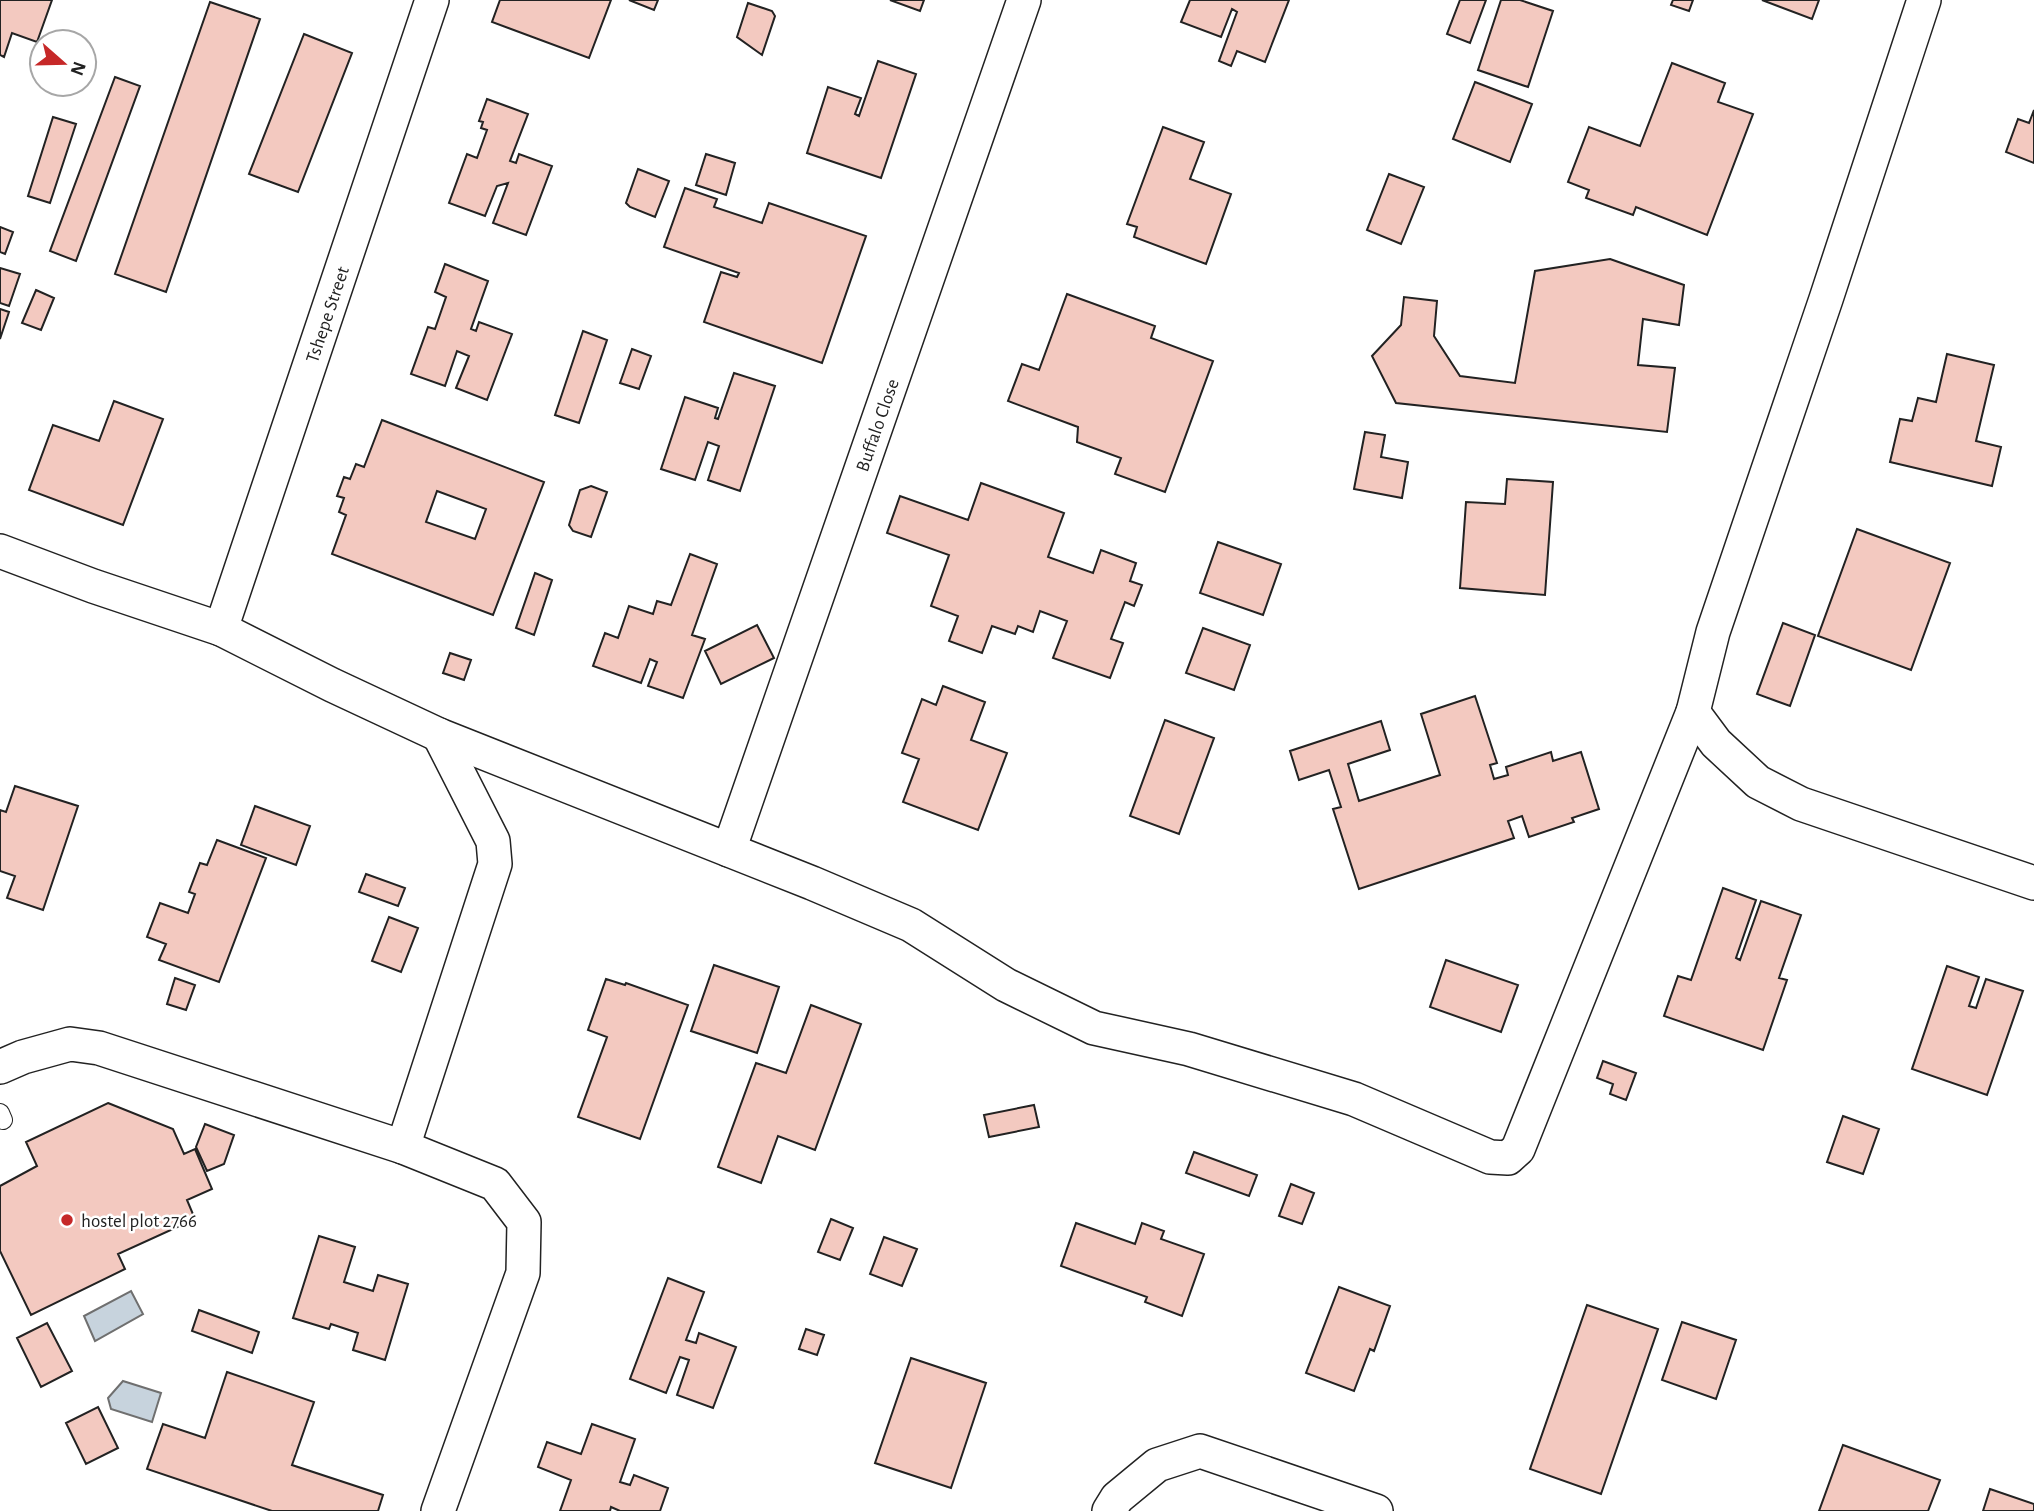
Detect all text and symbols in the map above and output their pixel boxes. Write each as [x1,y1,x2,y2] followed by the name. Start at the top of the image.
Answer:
[28,28,98,98] north arrow
[66,59,89,78] text: N
[303,264,353,365] street label: Tshepe Street
[853,377,903,474] street label: Buffalo Close
[59,1212,75,1228] marker: hostel plot 2766
[81,1212,197,1231] place label: hostel plot 2766

